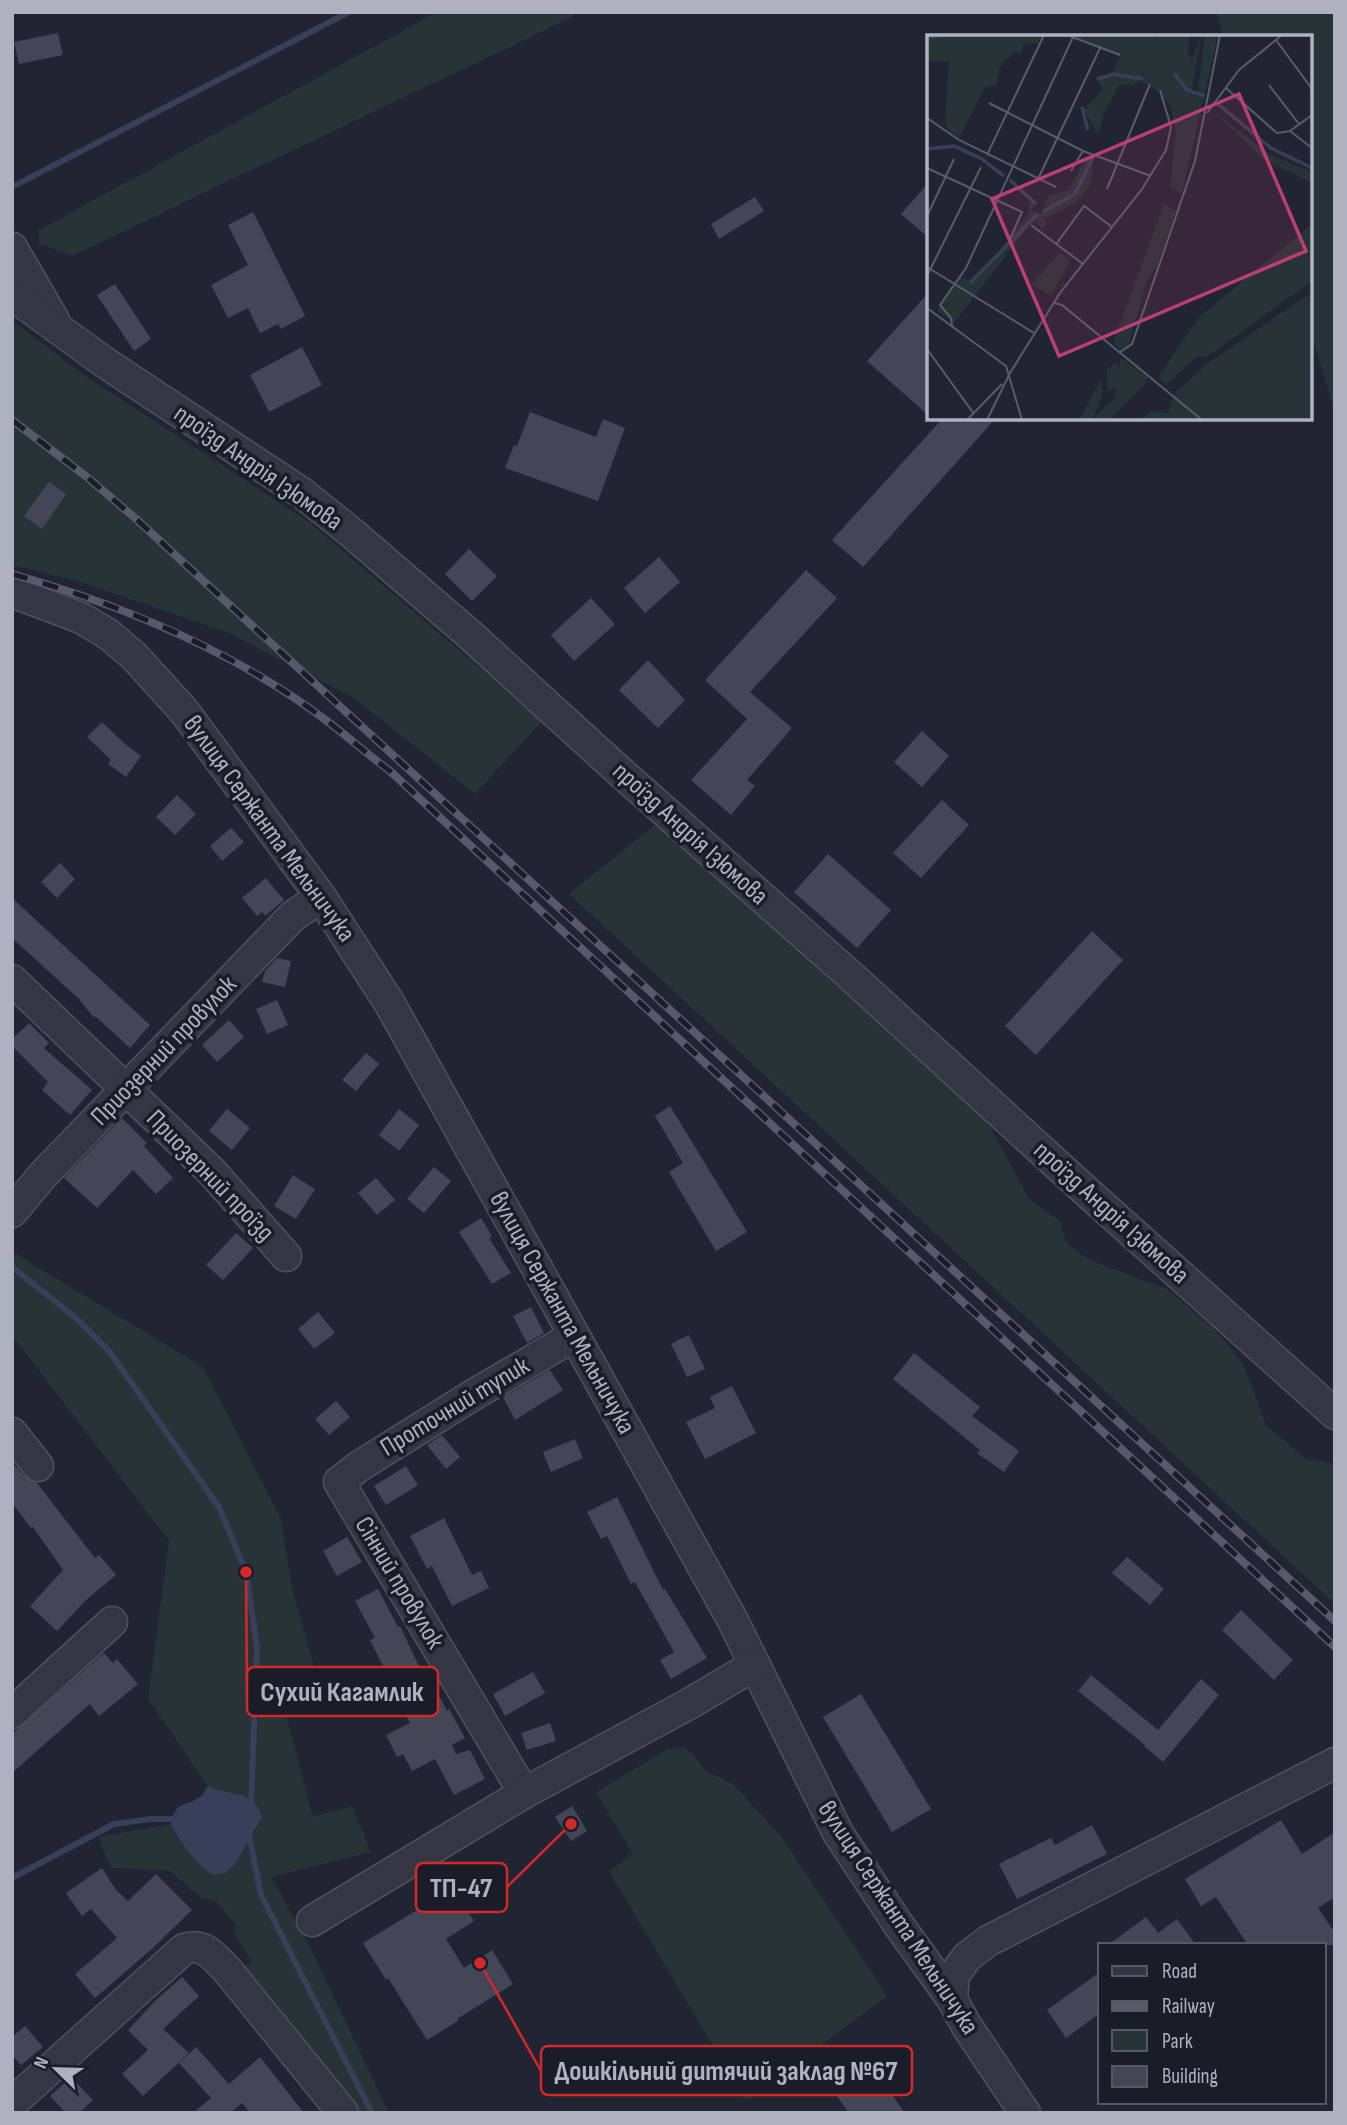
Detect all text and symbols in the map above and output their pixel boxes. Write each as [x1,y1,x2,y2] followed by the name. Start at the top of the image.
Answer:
[927,35,1312,420] inset map
[168,398,348,538] street label: проїзд Андрія Ізюмова
[176,710,362,948] street label: вулиця Сержанта Мельничука
[606,756,774,912] street label: проїзд Андрія Ізюмова
[85,970,243,1132] street label: Приозерний провулок
[140,1104,280,1248] street label: Приозерний проїзд
[1027,1135,1195,1291] street label: проїзд Андрія Ізюмова
[482,1186,642,1440] street label: вулиця Сержанта Мельничука
[375,1350,535,1464] street label: Проточний тупик
[348,1511,451,1655] street label: Сінний провулок
[247,1667,438,1716] callout: Сухий Кагамлик
[260,1676,424,1709] text: Сухий Кагамлик
[811,1795,985,2041] street label: вулиця Сержанта Мельничука
[416,1863,507,1912] callout: ТП-47
[430,1872,493,1905] text: ТП-47
[1098,1943,1326,2104] legend
[1162,1959,1197,1984] text: Road
[1162,1994,1215,2019] text: Railway
[1162,2029,1193,2054] text: Park
[21,2034,91,2104] north arrow
[541,2046,912,2095] callout: Дошкільний дитячий заклад №67
[29,2054,54,2072] text: N
[555,2055,898,2088] text: Дошкільний дитячий заклад №67
[1162,2064,1218,2089] text: Building

